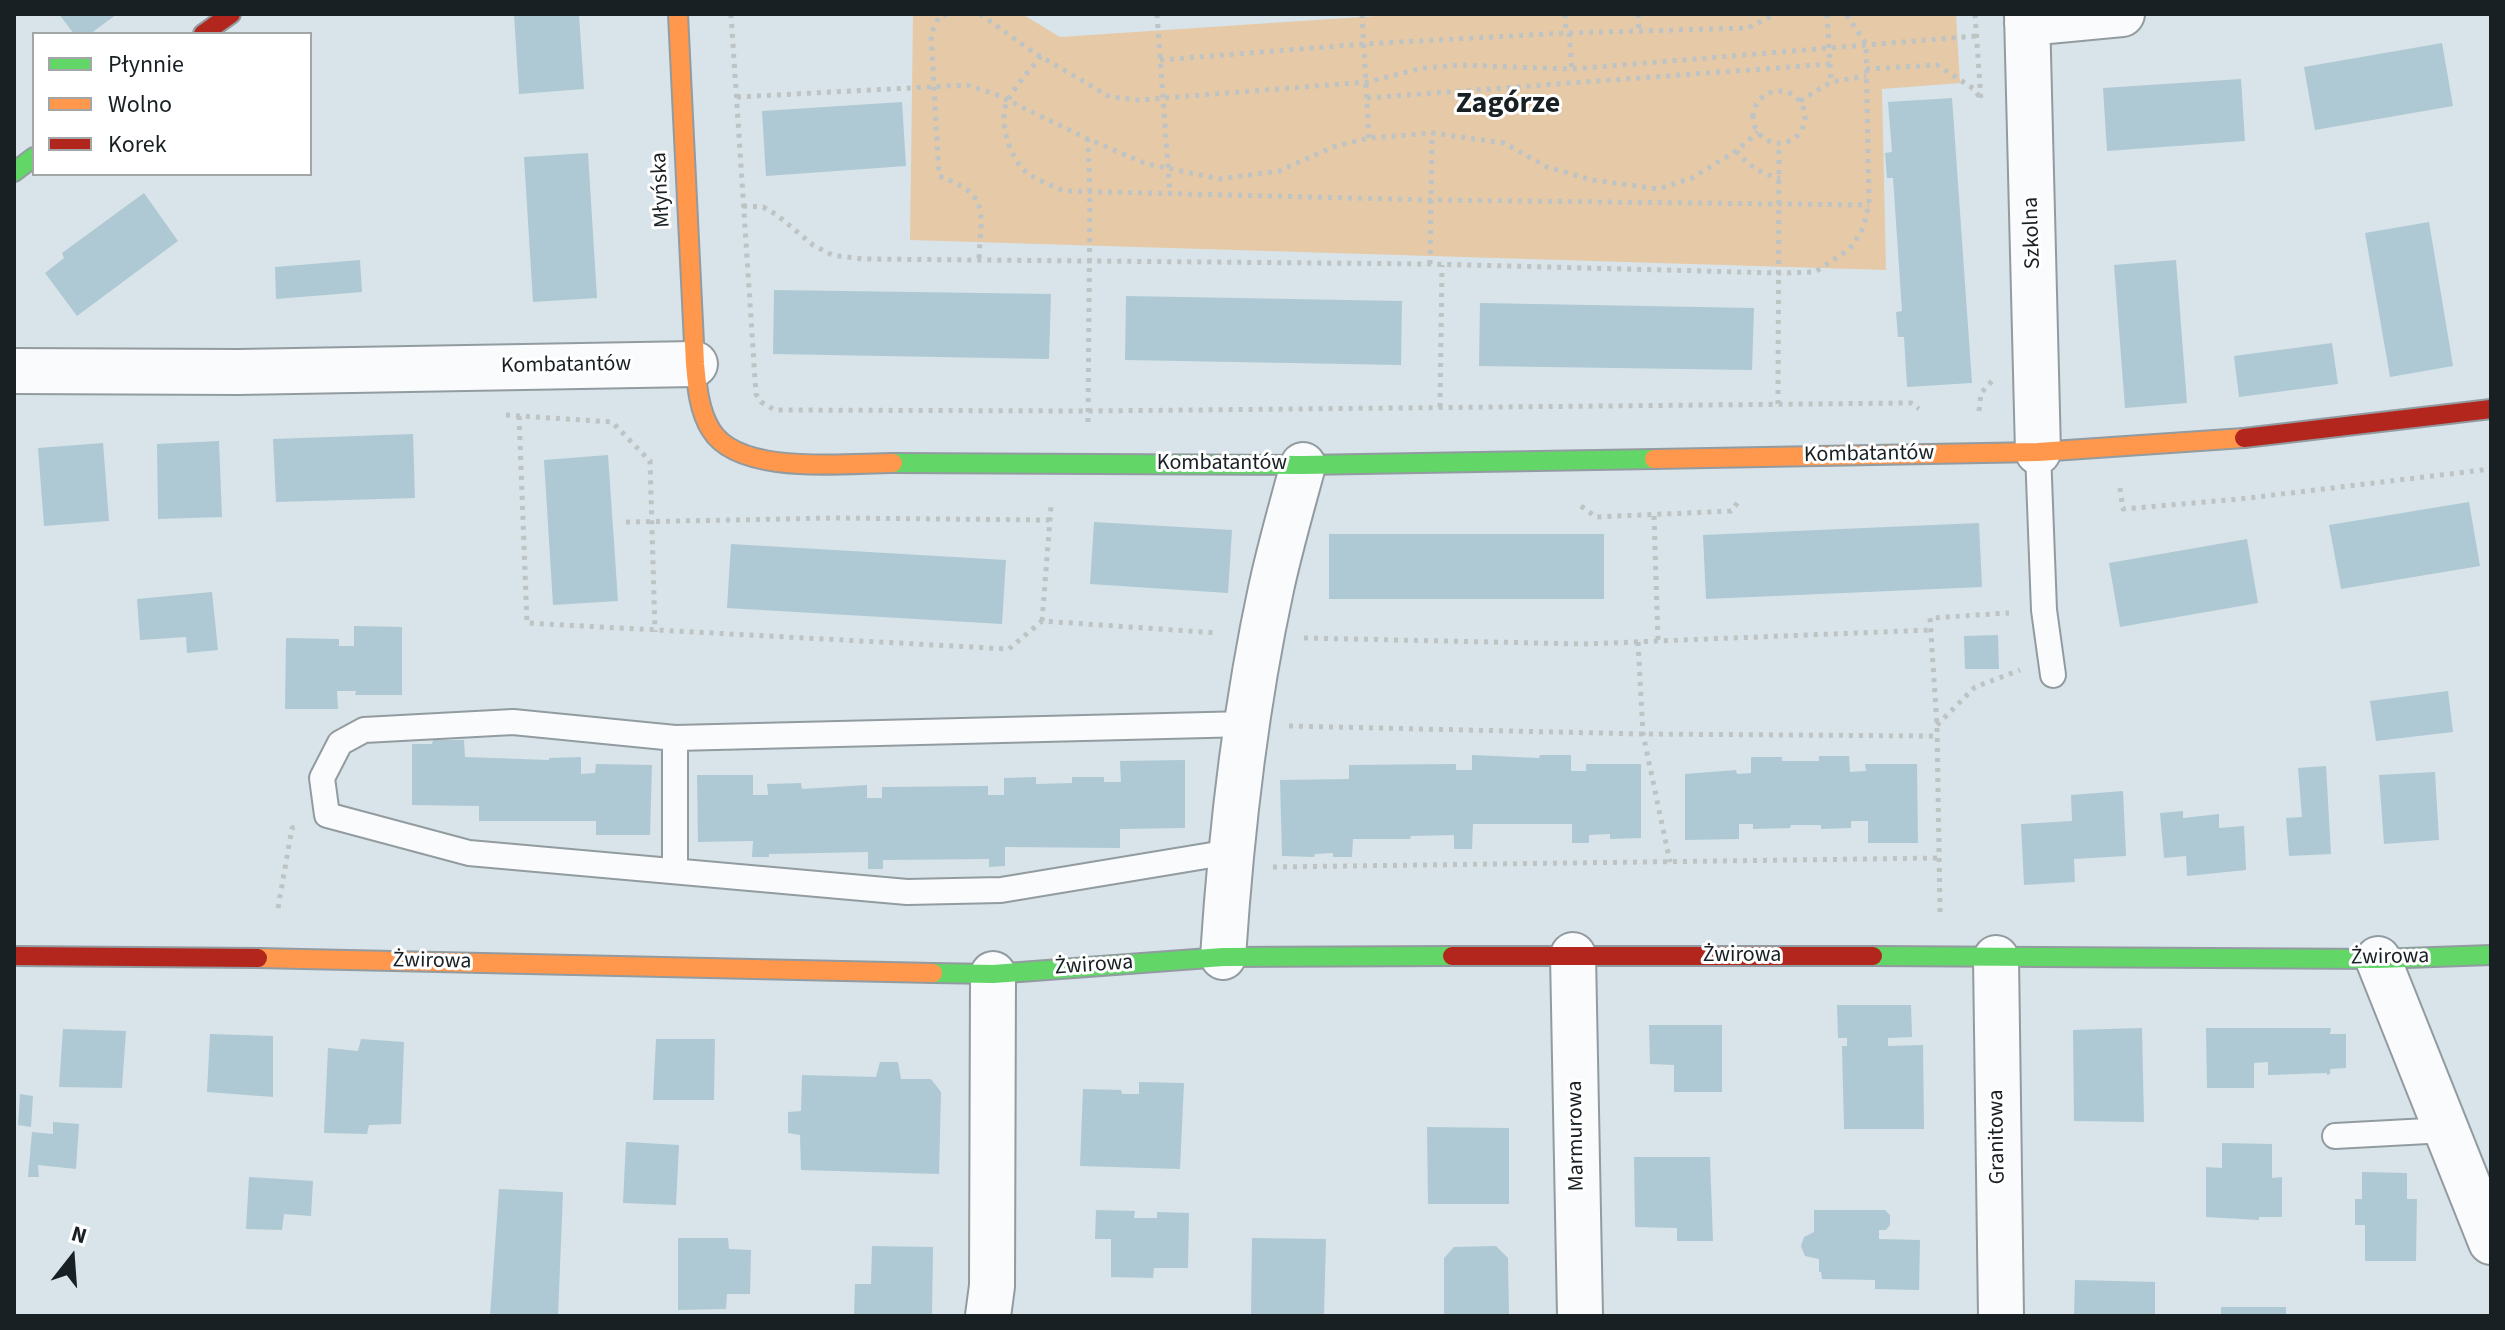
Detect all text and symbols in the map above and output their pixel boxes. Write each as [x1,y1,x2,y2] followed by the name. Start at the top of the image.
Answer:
[32,32,312,176] legend
[108,47,184,82] text: Płynnie
[108,87,172,122] text: Wolno
[1456,87,1560,123] district label: Zagórze
[108,127,167,162] text: Korek
[647,151,677,229] street label: Młyńska
[2019,196,2047,270] street label: Szkolna
[501,352,631,380] street label: Kombatantów
[1804,441,1934,469] street label: Kombatantów
[1157,451,1287,477] street label: Kombatantów
[1703,943,1781,969] street label: Żwirowa
[2350,944,2430,972] street label: Żwirowa
[392,948,472,976] street label: Żwirowa
[1054,950,1134,982] street label: Żwirowa
[1563,1080,1591,1192] street label: Marmurowa
[1984,1089,2012,1185] street label: Granitowa
[32,1218,112,1298] north arrow
[67,1218,91,1252] text: N

